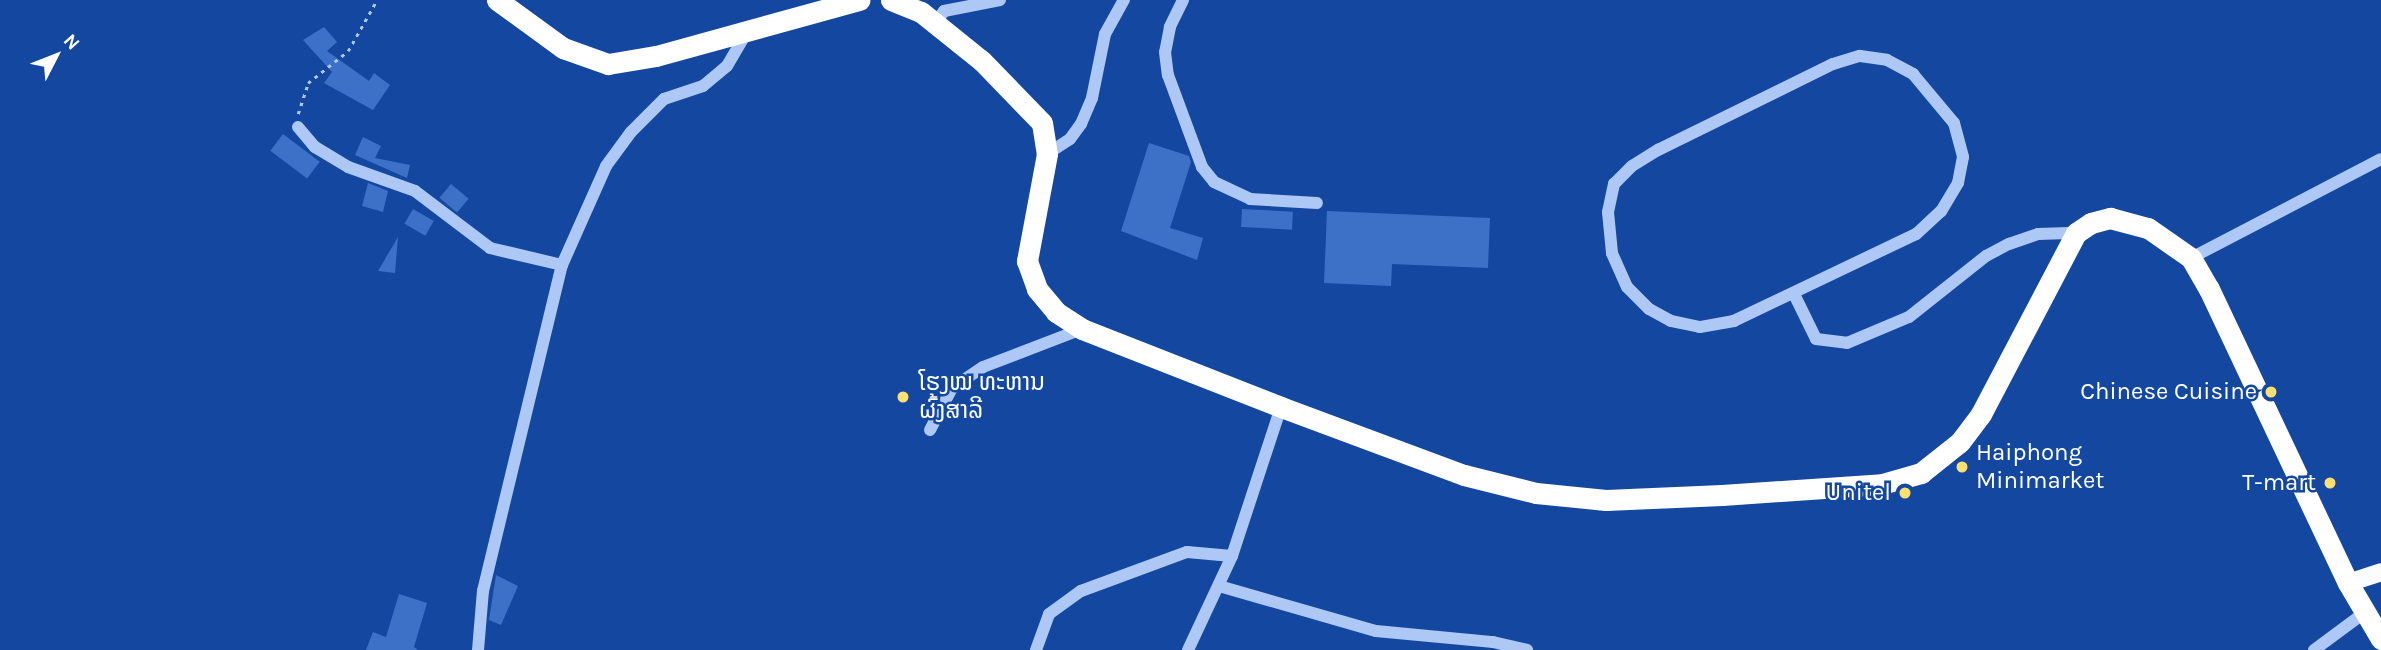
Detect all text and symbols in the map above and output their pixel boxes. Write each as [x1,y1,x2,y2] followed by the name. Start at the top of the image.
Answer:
[21,21,91,91] north arrow
[59,30,84,54] text: N
[919,369,1045,425] place label: ໂຮງໝ ທະຫານ ຜົ້ງສາລີ
[2080,378,2257,406] place label: Chinese Cuisine
[2263,384,2279,400] marker: Chinese Cuisine
[893,387,913,407] marker: ໂຮງໝ ທະຫານ ຜົ້ງສາລີ
[1976,439,2104,495] place label: Haiphong Minimarket
[1954,459,1970,475] marker: Haiphong Minimarket
[2242,469,2316,497] place label: T-mart
[2322,475,2338,491] marker: T-mart
[1826,479,1891,507] place label: Unitel
[1897,485,1913,501] marker: Unitel

